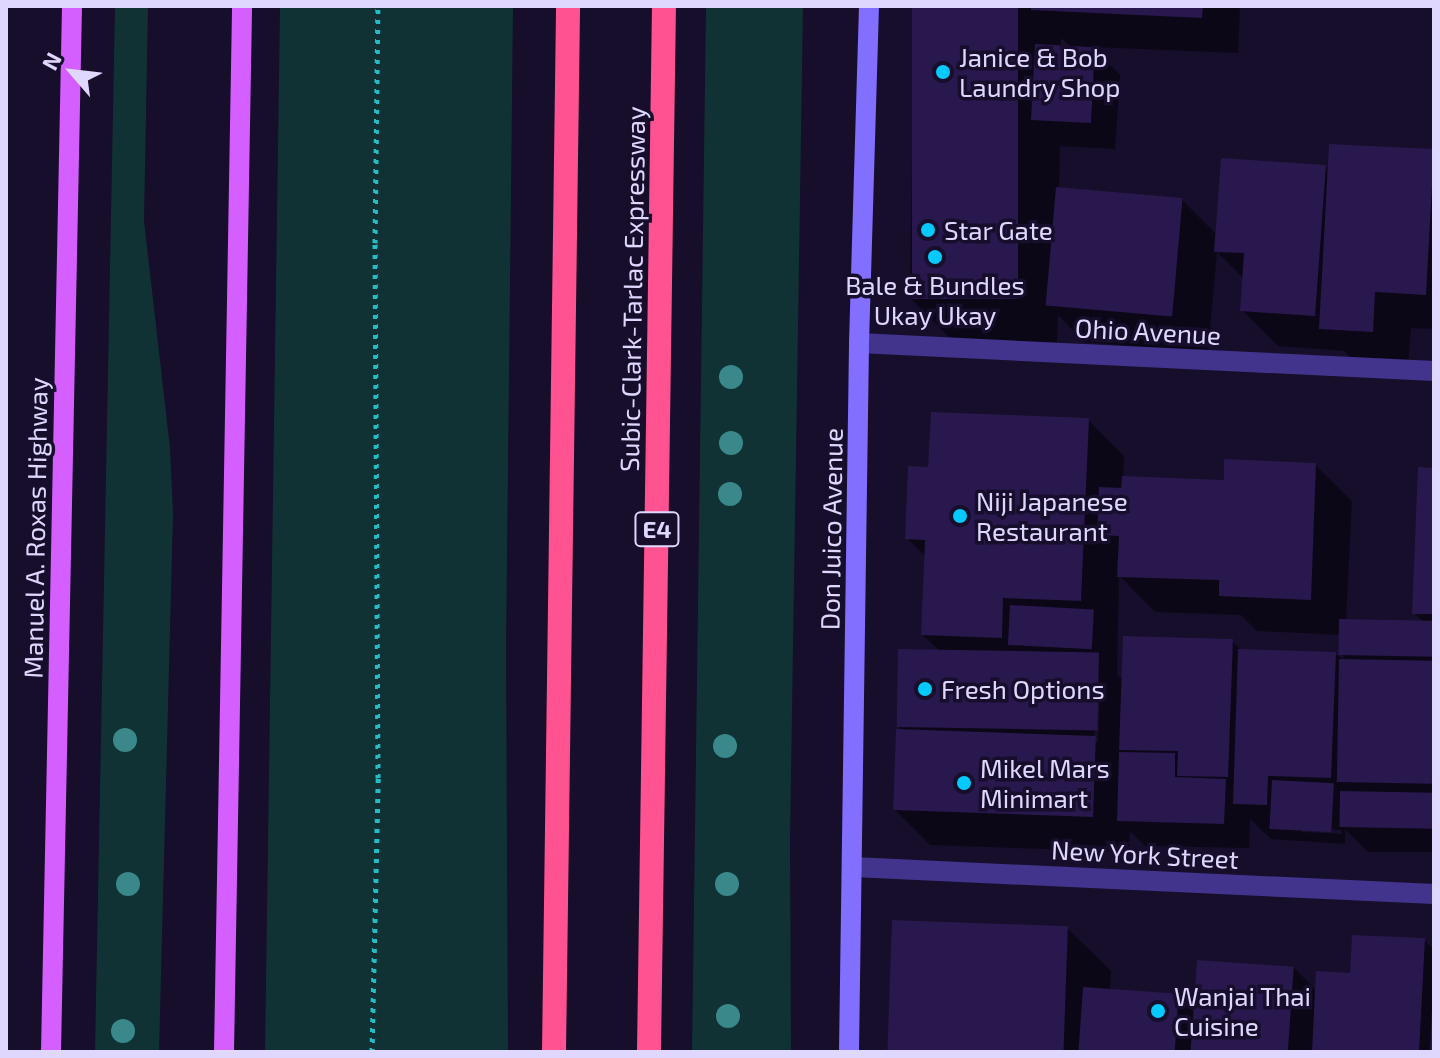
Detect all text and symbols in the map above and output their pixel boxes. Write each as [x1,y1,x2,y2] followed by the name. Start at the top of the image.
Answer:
[32,32,112,112] north arrow
[959,41,1121,102] place label: Janice & Bob Laundry Shop
[36,48,66,74] text: N
[934,63,952,81] marker: Janice & Bob Laundry Shop
[613,106,651,472] street label: Subic-Clark-Tarlac Expressway
[944,214,1053,246] place label: Star Gate
[919,221,937,239] marker: Star Gate
[926,248,944,266] marker: Bale & Bundles Ukay Ukay
[845,269,1025,330] place label: Bale & Bundles Ukay Ukay
[1074,312,1222,350] street label: Ohio Avenue
[17,376,53,680] street label: Manuel A. Roxas Highway
[814,427,848,631] street label: Don Juico Avenue
[976,485,1128,546] place label: Niji Japanese Restaurant
[951,507,969,525] marker: Niji Japanese Restaurant
[633,509,681,549] road number: E4
[941,673,1105,705] place label: Fresh Options
[916,680,934,698] marker: Fresh Options
[980,752,1110,814] place label: Mikel Mars Minimart
[955,774,973,792] marker: Mikel Mars Minimart
[1050,833,1240,875] street label: New York Street
[1174,980,1312,1042] place label: Wanjai Thai Cuisine
[1149,1002,1167,1020] marker: Wanjai Thai Cuisine

